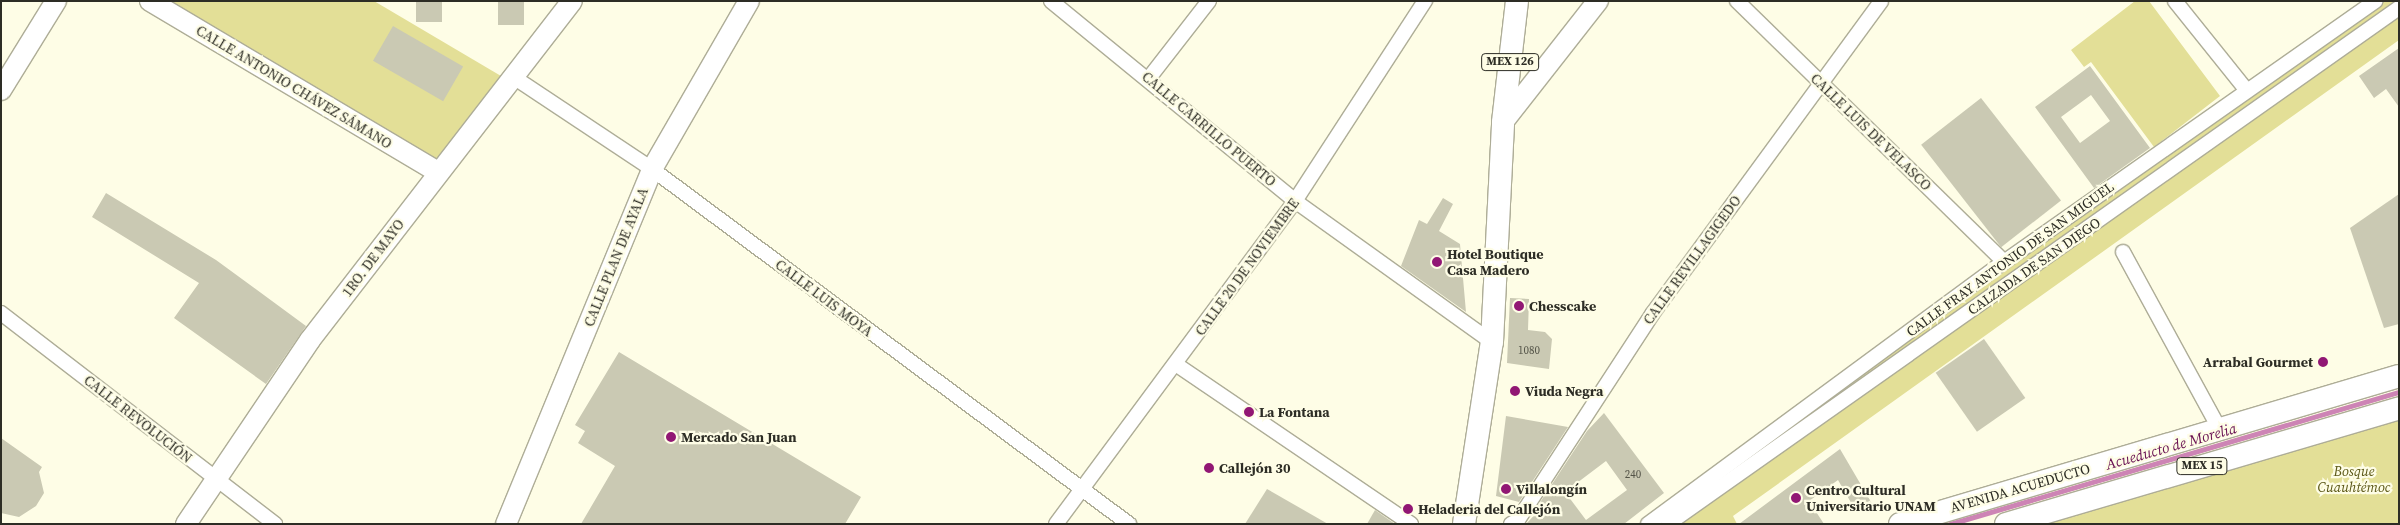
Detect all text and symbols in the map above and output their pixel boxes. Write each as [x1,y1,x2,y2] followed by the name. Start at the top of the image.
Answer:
[193,22,395,152] street label: CALLE ANTONIO CHÁVEZ SÁMANO
[1480,52,1540,72] road number: MEX 126
[1139,68,1279,190] street label: CALLE CARRILLO PUERTO
[1807,70,1935,194] street label: CALLE LUIS DE VELASCO
[1903,178,2117,340] street label: CALLE FRAY ANTONIO DE SAN MIGUEL
[580,185,652,329] street label: CALLE PLAN DE AYALA
[1640,192,1744,328] street label: CALLE REVILLAGIGEDO
[1192,195,1302,339] street label: CALLE 20 DE NOVIEMBRE
[1964,214,2104,318] street label: CALZADA DE SAN DIEGO
[338,216,408,300] street label: 1RO. DE MAYO
[1447,246,1544,278] place label: Hotel Boutique Casa Madero
[772,256,876,340] street label: CALLE LUIS MOYA
[1431,256,1443,268] marker: Hotel Boutique Casa Madero
[1529,298,1596,314] place label: Chesscake
[1513,300,1525,312] marker: Chesscake
[1518,344,1540,358] house number: 1080
[2203,354,2313,370] place label: Arrabal Gourmet
[2317,356,2329,368] marker: Arrabal Gourmet
[81,372,195,466] street label: CALLE REVOLUCIÓN
[1525,383,1603,399] place label: Viuda Negra
[1509,385,1521,397] marker: Viuda Negra
[1259,404,1330,420] place label: La Fontana
[1243,406,1255,418] marker: La Fontana
[2104,419,2238,473] water label: Acueducto de Morelia
[681,429,797,445] place label: Mercado San Juan
[665,431,677,443] marker: Mercado San Juan
[2176,456,2228,476] road number: MEX 15
[1219,460,1290,476] place label: Callejón 30
[1948,460,2092,516] street label: AVENIDA ACUEDUCTO
[1203,462,1215,474] marker: Callejón 30
[2317,463,2391,496] park label: Bosque Cuauhtémoc
[1625,468,1641,482] house number: 240
[1516,481,1587,497] place label: Villalongín
[1806,482,1936,514] place label: Centro Cultural Universitario UNAM
[1500,483,1512,495] marker: Villalongín
[1790,492,1802,504] marker: Centro Cultural Universitario UNAM
[1418,501,1560,517] place label: Heladeria del Callejón
[1402,503,1414,515] marker: Heladeria del Callejón

